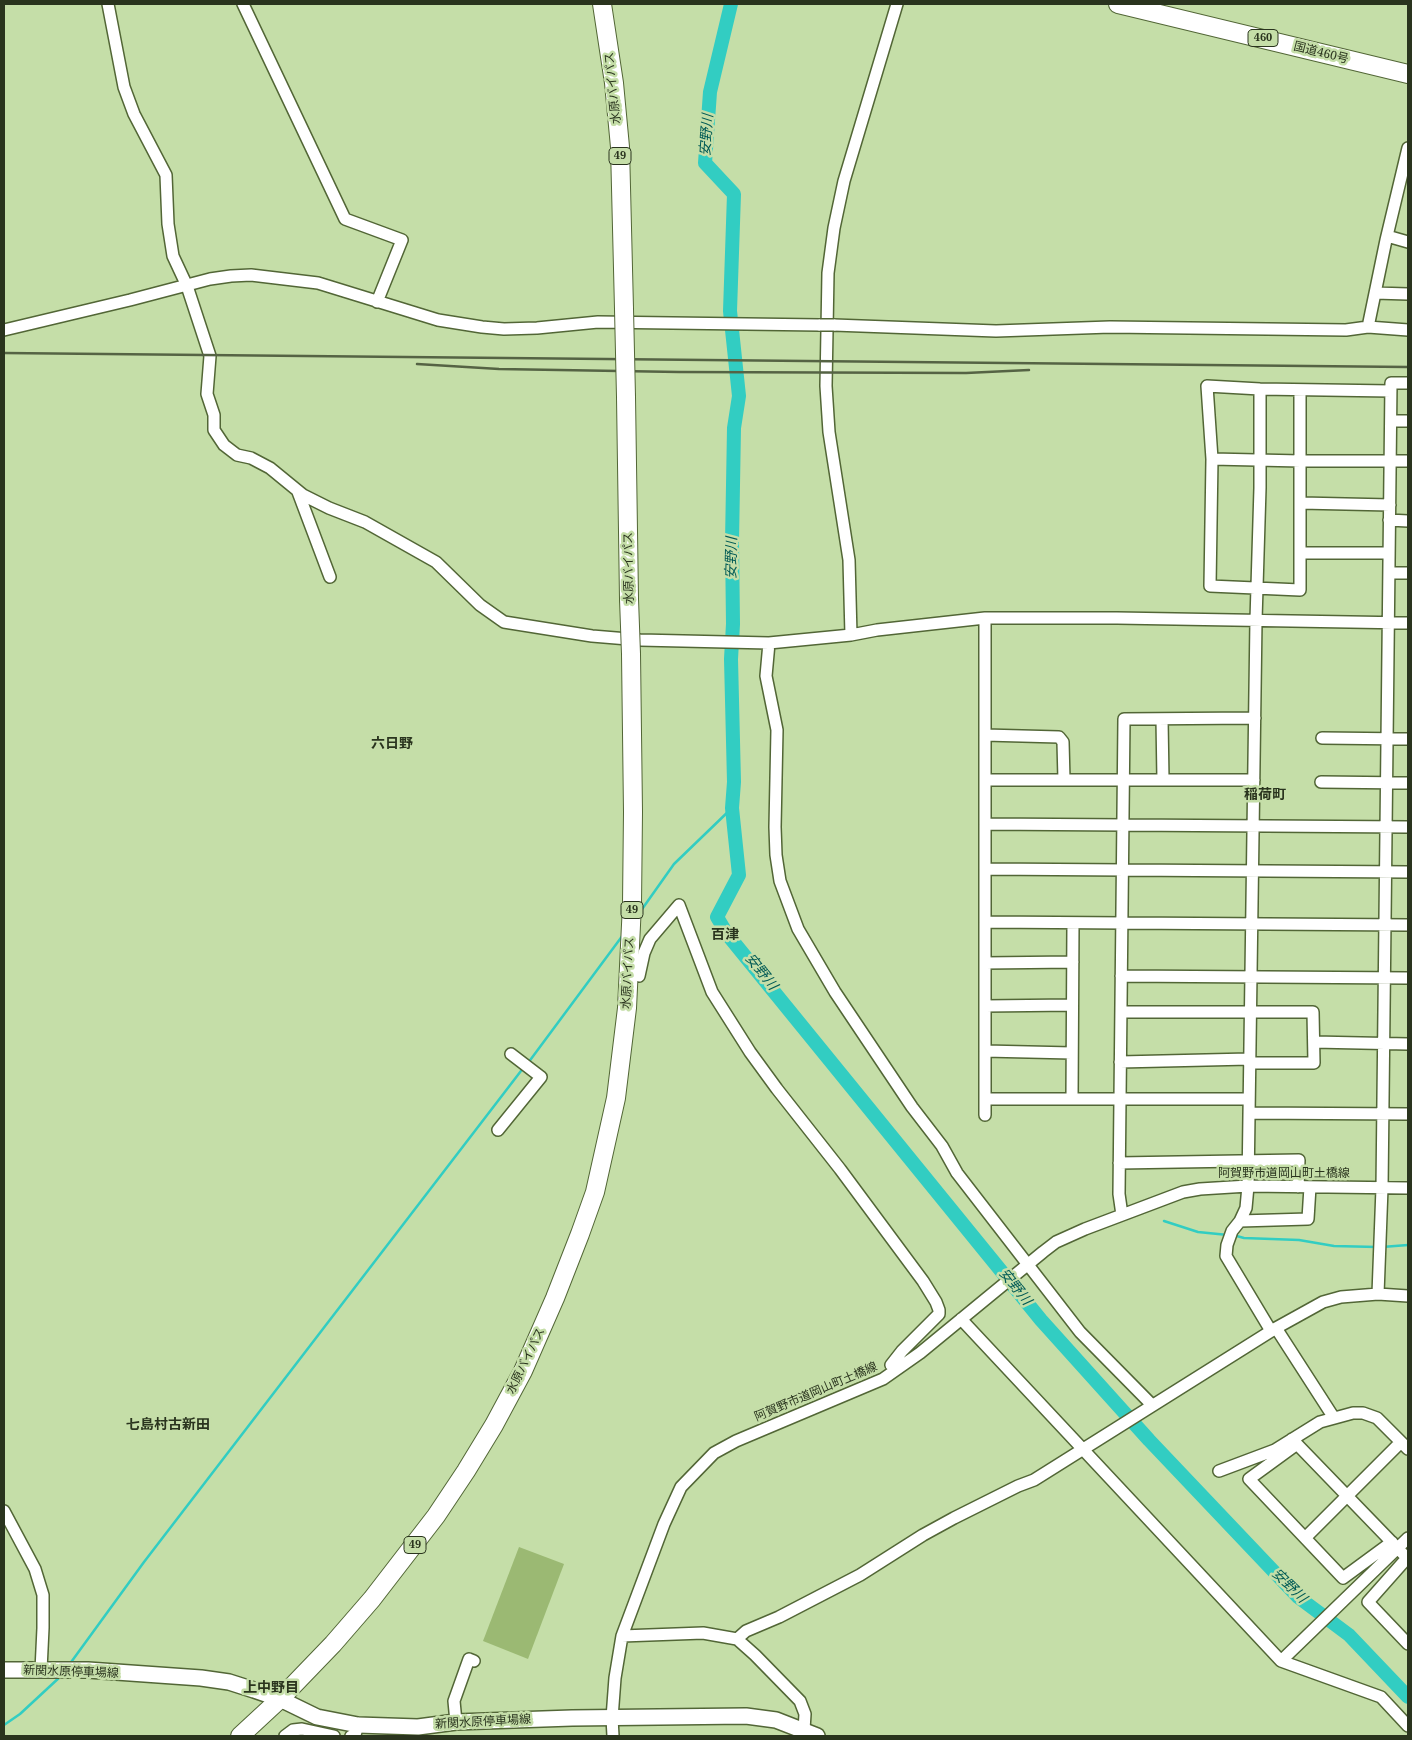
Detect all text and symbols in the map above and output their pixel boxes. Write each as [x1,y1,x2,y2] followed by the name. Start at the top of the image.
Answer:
[1248,29,1278,46] road number: 460
[1292,39,1350,67] street label: 国道460号
[602,51,624,125] street label: 水原バイパス
[697,113,717,157] water label: 安野川
[609,148,631,164] road number: 49
[621,532,637,604] street label: 水原バイパス
[723,537,741,579] water label: 安野川
[371,736,413,752] district label: 六日野
[1244,787,1286,803] district label: 稲荷町
[621,902,643,918] road number: 49
[711,927,739,943] district label: 百津
[619,937,637,1009] street label: 水原バイパス
[741,950,781,994] water label: 安野川
[1218,1167,1350,1181] street label: 阿賀野市道岡山町土橋線
[995,1265,1035,1309] water label: 安野川
[504,1325,548,1397] street label: 水原バイパス
[752,1360,880,1424] street label: 阿賀野市道岡山町土橋線
[126,1417,210,1433] district label: 七島村古新田
[404,1536,426,1554] road number: 49
[1268,1565,1310,1607] water label: 安野川
[23,1663,119,1681] street label: 新関水原停車場線
[243,1680,299,1696] district label: 上中野目
[435,1712,531,1732] street label: 新関水原停車場線

